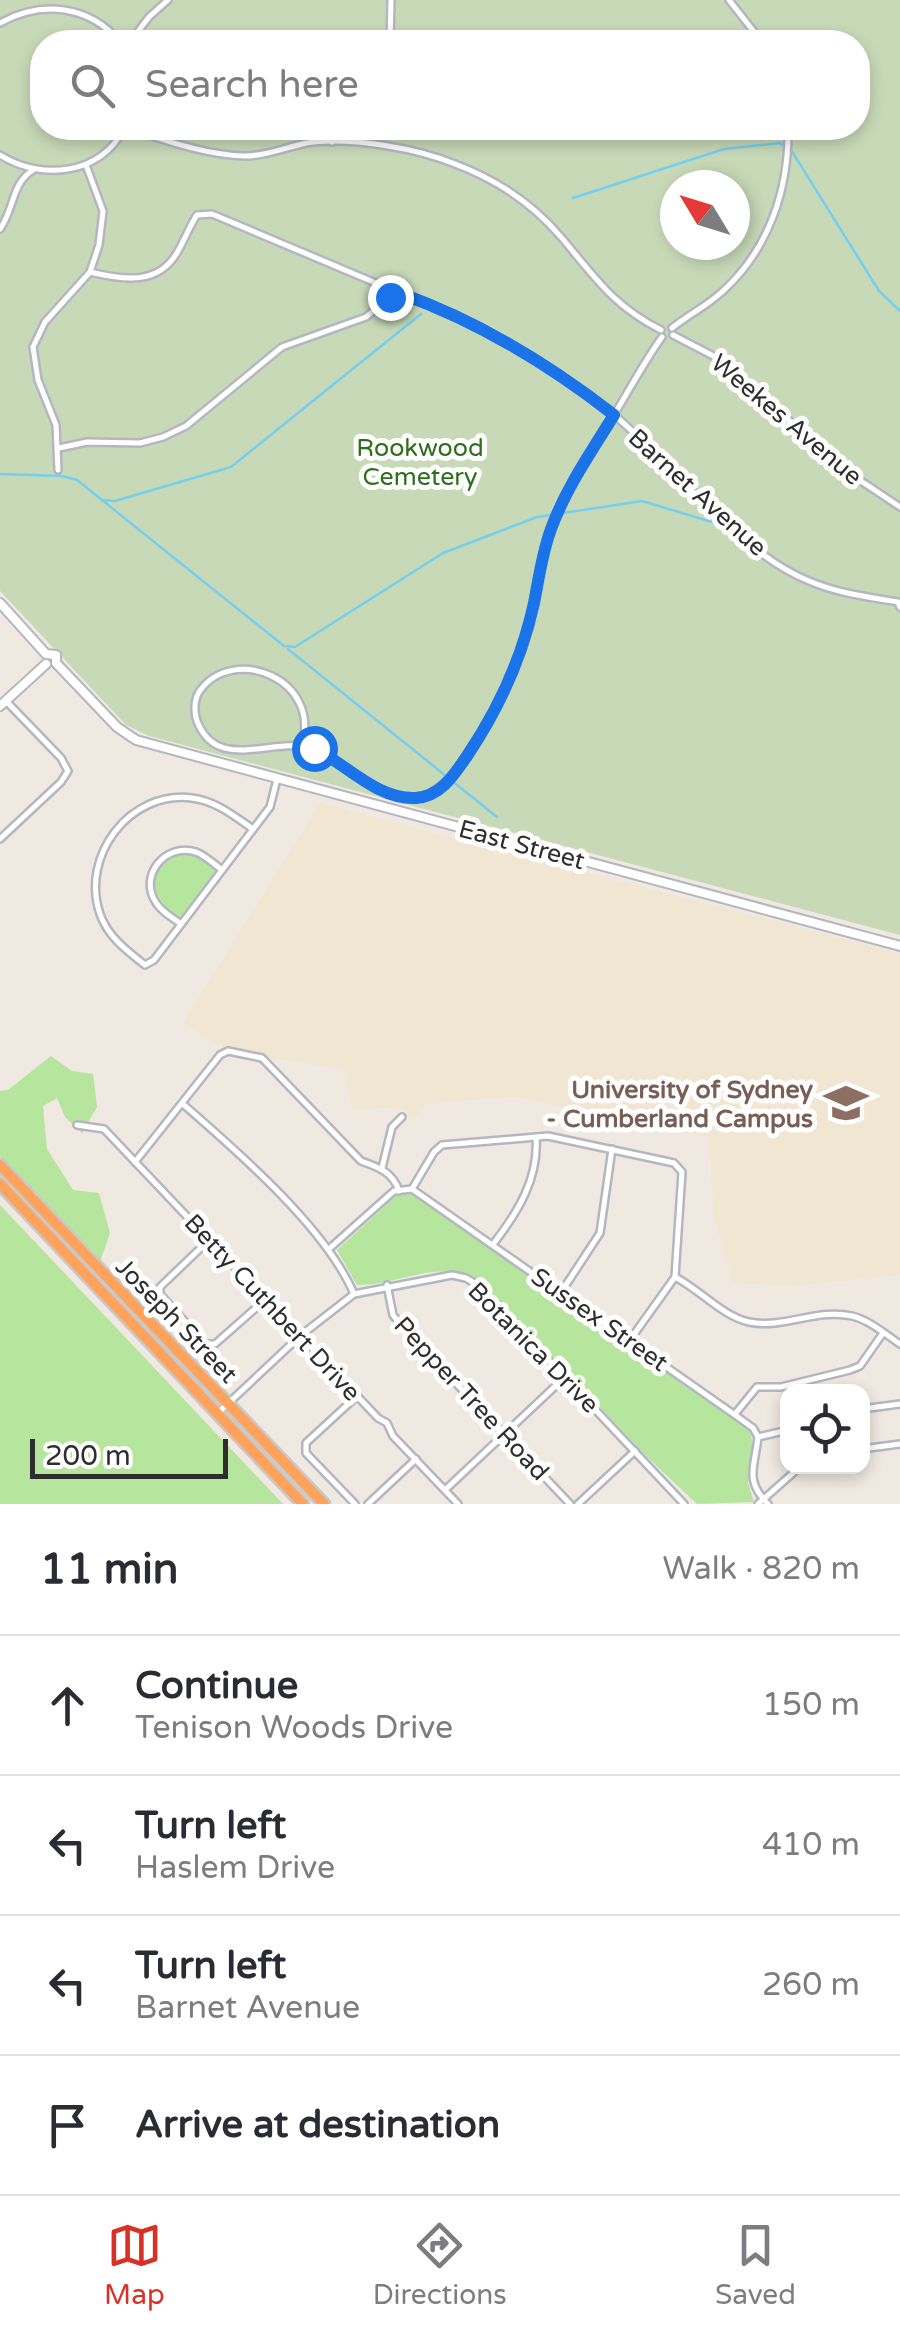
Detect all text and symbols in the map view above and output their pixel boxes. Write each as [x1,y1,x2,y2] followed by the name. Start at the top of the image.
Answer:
[30,30,870,140] search box
[65,58,120,113] icon: search
[145,62,359,108] text: Search here
[660,170,750,260] north arrow
[368,275,414,321] route end
[705,348,868,492] street label: Weekes Avenue
[622,423,773,563] street label: Barnet Avenue
[356,433,484,492] park label: Rookwood Cemetery
[292,726,338,772] route start
[455,814,588,876] street label: East Street
[546,1075,814,1134] place label: University of Sydney - Cumberland Campus
[822,1079,870,1127] school or university icon: University of Sydney - Cumberland Campus
[178,1208,367,1407] street label: Betty Cuthbert Drive
[109,1252,244,1390] street label: Joseph Street
[525,1262,674,1378] street label: Sussex Street
[462,1276,605,1419] street label: Botanica Drive
[388,1311,555,1487] street label: Pepper Tree Road
[780,1384,870,1474] map controls
[780,1384,870,1474] button: locate
[30,1434,228,1478] scale bar
[45,1439,131,1473] text: 200 m
[40,1544,178,1595] text: 11 min
[663,1550,860,1588] text: Walk · 820 m
[135,1663,298,1709] text: Continue
[40,1678,95,1733] icon: ahead
[762,1686,860,1724] text: 150 m
[135,1709,453,1747] text: Tenison Woods Drive
[135,1803,286,1849] text: Turn left
[40,1818,95,1873] icon: left
[762,1826,860,1864] text: 410 m
[135,1849,335,1887] text: Haslem Drive
[135,1943,286,1989] text: Turn left
[40,1958,95,2013] icon: left
[762,1966,860,2004] text: 260 m
[135,1989,360,2027] text: Barnet Avenue
[40,2098,95,2153] icon: arrive
[135,2102,500,2148] text: Arrive at destination
[104,2218,165,2312] tab: Map
[373,2218,507,2312] tab: Directions
[715,2218,796,2312] tab: Saved

